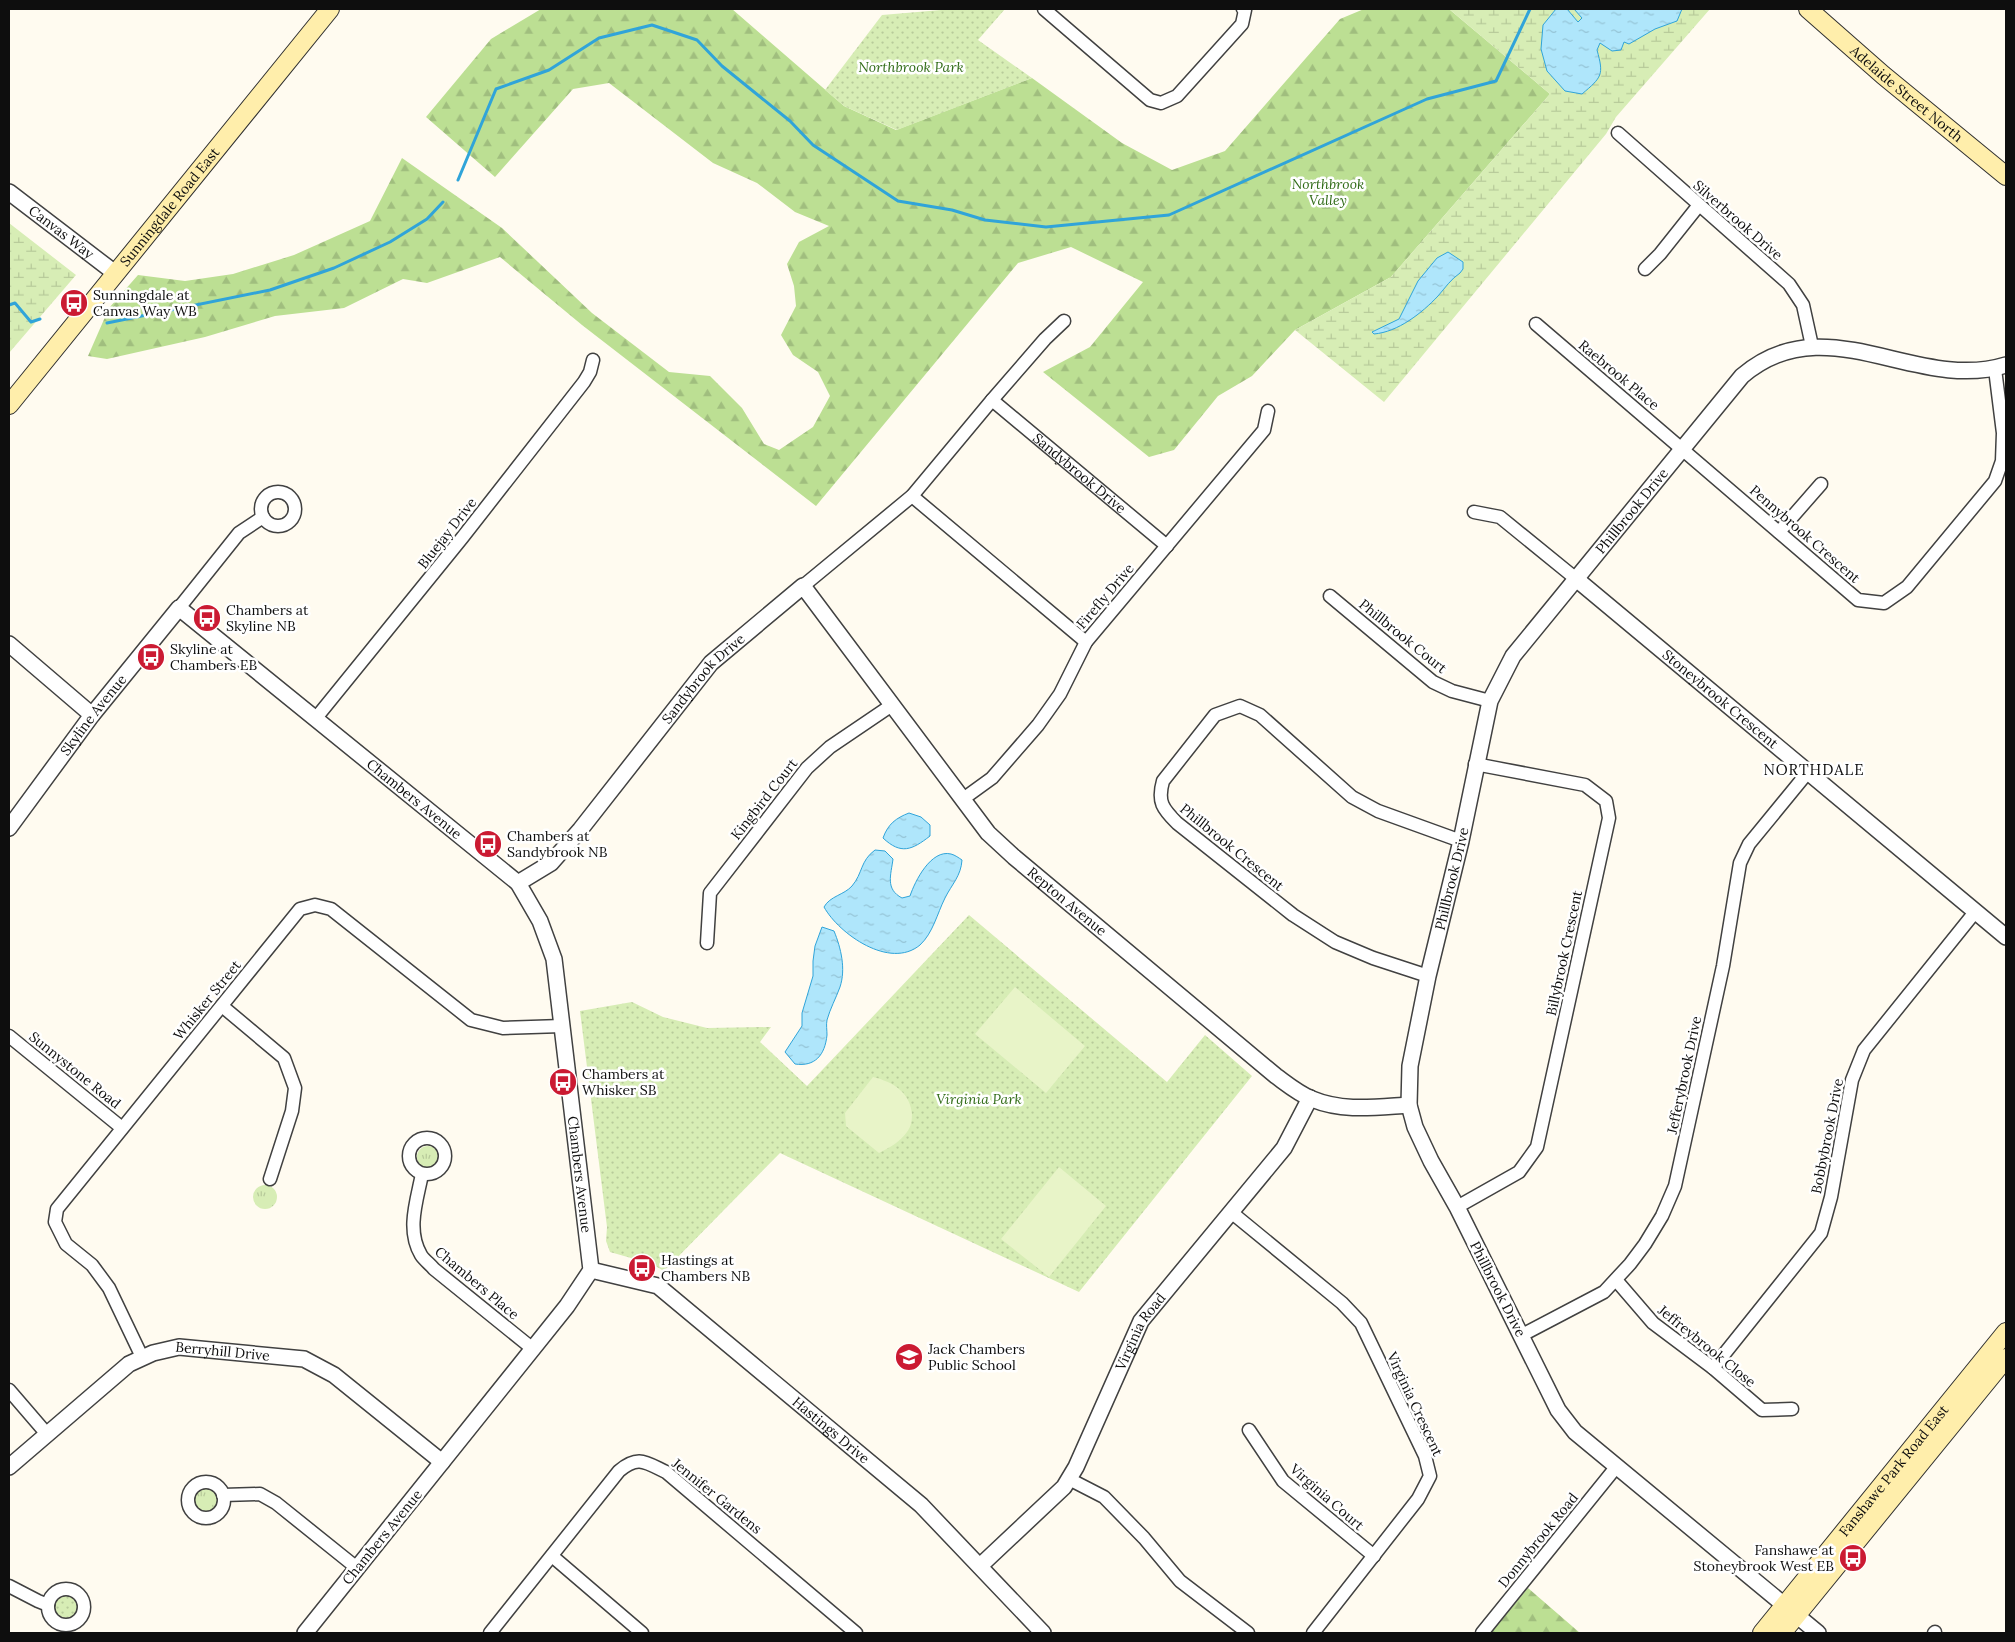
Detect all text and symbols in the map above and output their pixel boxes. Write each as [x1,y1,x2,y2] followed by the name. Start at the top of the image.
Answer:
[1846,41,1967,146] street label: Adelaide Street North
[858,58,964,76] park label: Northbrook Park
[116,143,224,270] street label: Sunningdale Road East
[1292,175,1364,209] park label: Northbrook Valley
[1690,176,1787,264] street label: Silverbrook Drive
[25,201,98,263] street label: Canvas Way
[93,286,197,320] place label: Sunningdale at Canvas Way WB
[59,288,89,318] bus stop icon: Sunningdale at Canvas Way WB
[1575,336,1663,414] street label: Raebrook Place
[1029,429,1130,517] street label: Sandybrook Drive
[1592,464,1672,557] street label: Phillbrook Drive
[1746,481,1864,587] street label: Pennybrook Crescent
[414,494,481,572] street label: Bluejay Drive
[1072,559,1138,632] street label: Firefly Drive
[1355,595,1451,677] street label: Phillbrook Court
[226,601,309,635] place label: Chambers at Skyline NB
[192,603,222,633] bus stop icon: Chambers at Skyline NB
[658,629,749,727] street label: Sandybrook Drive
[170,640,258,674] place label: Skyline at Chambers EB
[136,642,166,672] bus stop icon: Skyline at Chambers EB
[1659,646,1782,753] street label: Stoneybrook Crescent
[56,670,131,759] street label: Skyline Avenue
[727,754,802,843] street label: Kingbird Court
[363,755,466,843] street label: Chambers Avenue
[1763,760,1865,779] district label: NORTHDALE
[1176,800,1288,895] street label: Phillbrook Crescent
[1431,825,1473,932] street label: Phillbrook Drive
[507,827,608,861] place label: Chambers at Sandybrook NB
[473,829,503,859] bus stop icon: Chambers at Sandybrook NB
[1024,863,1111,940] street label: Repton Avenue
[1542,888,1586,1017] street label: Billybrook Crescent
[169,956,245,1044] street label: Whisker Street
[1663,1014,1705,1137] street label: Jefferybrook Drive
[25,1027,125,1113] street label: Sunnystone Road
[582,1065,665,1099] place label: Chambers at Whisker SB
[548,1067,578,1097] bus stop icon: Chambers at Whisker SB
[1807,1076,1847,1195] street label: Bobbybrook Drive
[936,1090,1022,1108] park label: Virginia Park
[564,1115,596,1234] street label: Chambers Avenue
[1466,1238,1530,1340] street label: Phillbrook Drive
[431,1243,523,1324] street label: Chambers Place
[661,1251,751,1285] place label: Hastings at Chambers NB
[627,1253,657,1283] bus stop icon: Hastings at Chambers NB
[1111,1289,1170,1374] street label: Virginia Road
[1654,1300,1760,1391] street label: Jeffreybrook Close
[175,1338,271,1365] street label: Berryhill Drive
[927,1340,1025,1374] place label: Jack Chambers Public School
[894,1342,924,1372] school or university icon: Jack Chambers Public School
[1383,1348,1447,1459] street label: Virginia Crescent
[789,1393,874,1468] street label: Hastings Drive
[1835,1401,1953,1540] street label: Fanshawe Park Road East
[668,1454,766,1538] street label: Jennifer Gardens
[1286,1459,1368,1534] street label: Virginia Court
[338,1485,426,1588] street label: Chambers Avenue
[1494,1489,1582,1591] street label: Donnybrook Road
[1694,1541,1835,1575] place label: Fanshawe at Stoneybrook West EB
[1838,1543,1868,1573] bus stop icon: Fanshawe at Stoneybrook West EB

